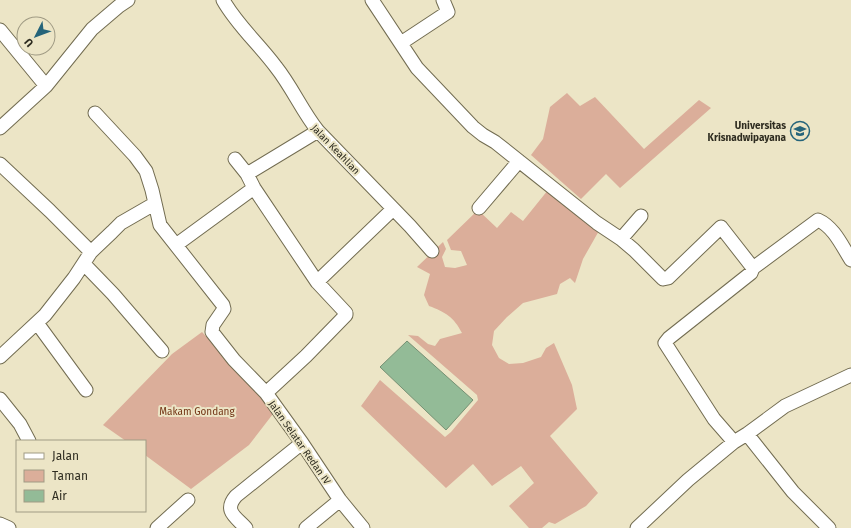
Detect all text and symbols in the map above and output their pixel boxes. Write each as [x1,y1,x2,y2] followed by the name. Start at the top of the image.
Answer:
[16,16,56,56] north arrow
[22,35,36,49] text: U
[708,120,787,144] place label: Universitas Krisnadwipayana
[789,120,811,142] school or university icon: Universitas Krisnadwipayana
[309,122,362,177] street label: Jalan Keahlian
[266,398,333,487] street label: Jalan Selatar Redan IV
[159,406,235,418] park label: Makam Gondang
[16,440,146,512] legend
[52,449,79,463] text: Jalan
[52,469,88,483] text: Taman
[52,489,67,503] text: Air

